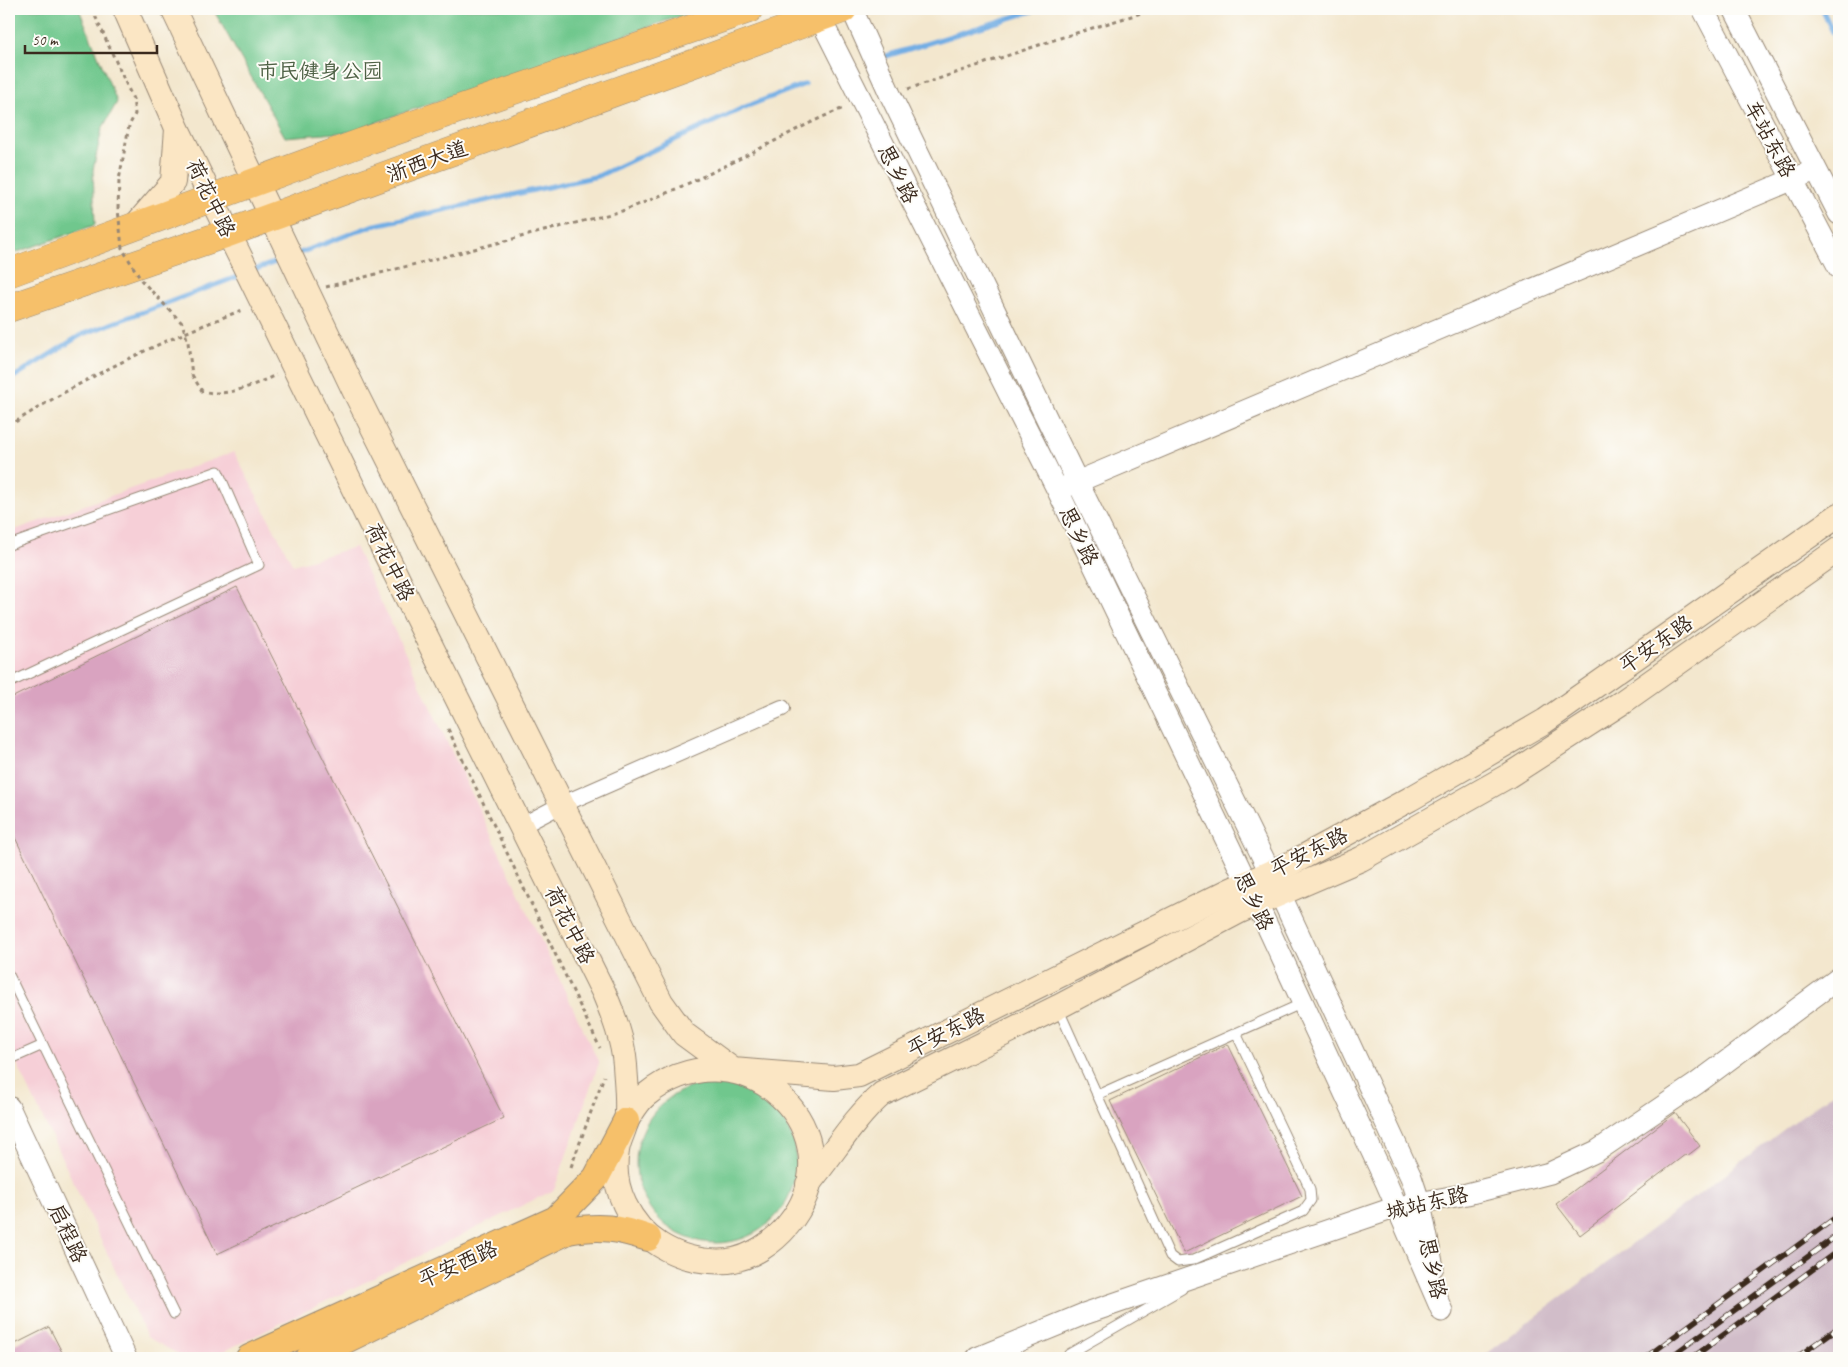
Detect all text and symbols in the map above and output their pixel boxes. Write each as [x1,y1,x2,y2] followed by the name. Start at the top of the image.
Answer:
[25,22,158,54] scale bar
[32,31,59,50] text: 50 m
[257,58,383,84] park label: 市民健身公园
[1739,96,1801,182] street label: 车站东路
[383,134,471,188] street label: 浙西大道
[872,140,924,208] street label: 思乡路
[181,155,241,241] street label: 荷花中路
[1054,502,1104,570] street label: 思乡路
[360,519,420,605] street label: 荷花中路
[1614,609,1698,679] street label: 平安东路
[1266,821,1352,883] street label: 平安东路
[1229,867,1279,935] street label: 思乡路
[539,882,601,968] street label: 荷花中路
[903,1001,989,1063] street label: 平安东路
[1383,1181,1471,1225] street label: 城站东路
[43,1199,93,1267] street label: 启程路
[1414,1234,1452,1302] street label: 思乡路
[414,1235,502,1293] street label: 平安西路

